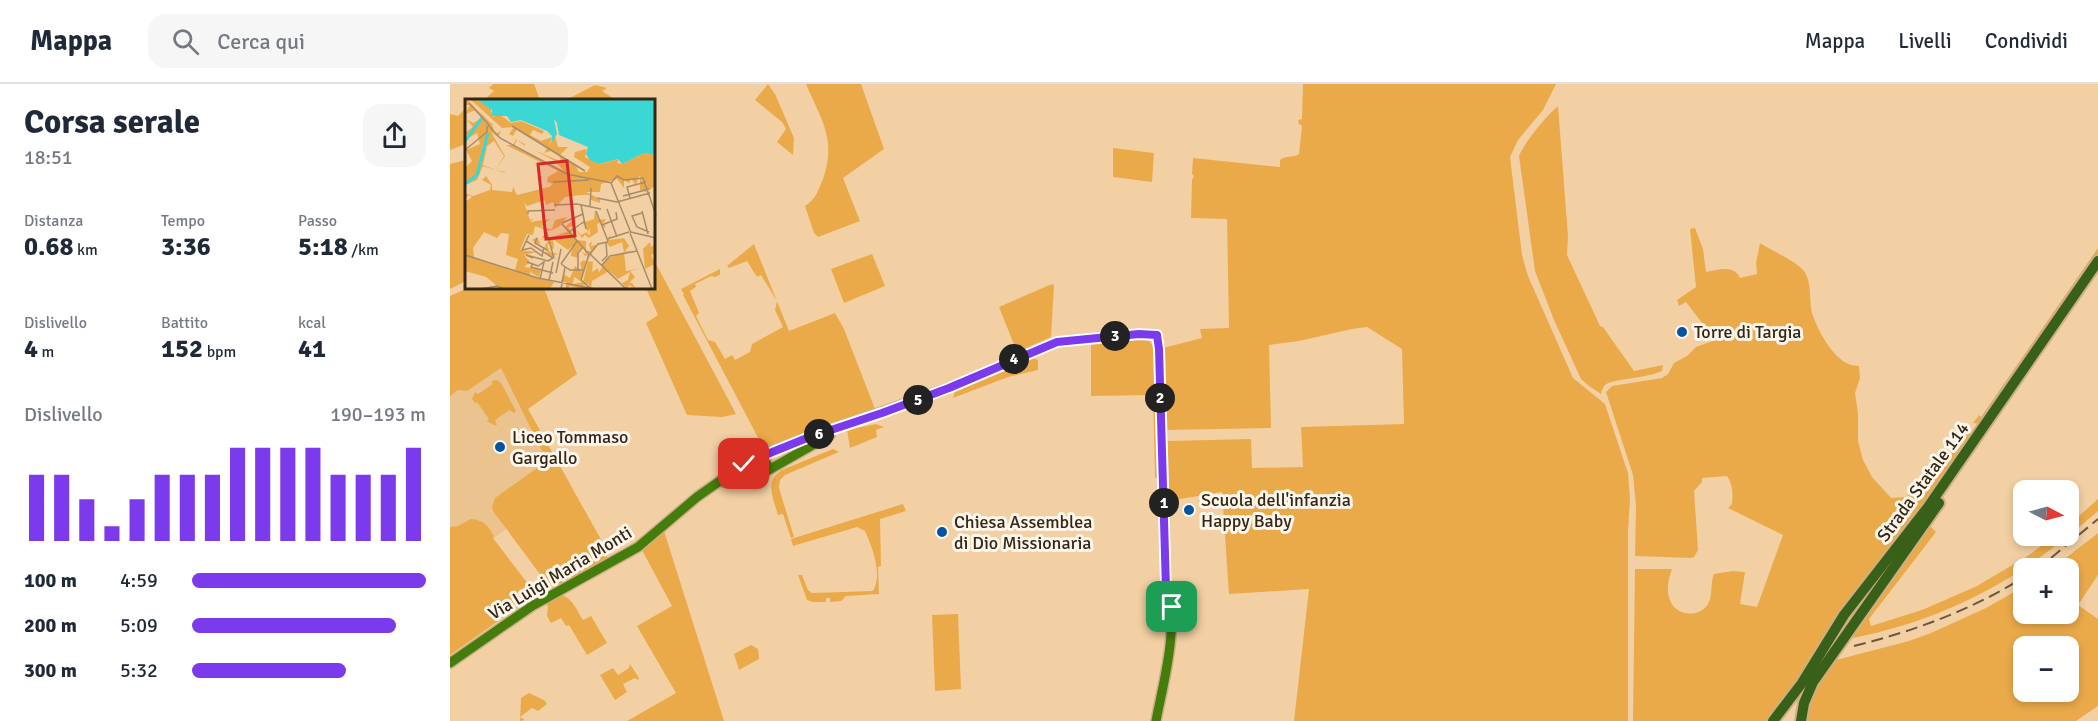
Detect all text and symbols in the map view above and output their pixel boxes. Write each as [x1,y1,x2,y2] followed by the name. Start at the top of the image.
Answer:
[148,14,568,68] search box
[30,24,112,58] text: Mappa
[169,25,202,58] icon: search
[217,28,305,55] text: Cerca qui
[1805,28,1865,54] text: Mappa
[1898,28,1952,54] text: Livelli
[1985,28,2068,54] text: Condividi
[465,99,656,290] inset map
[24,102,200,143] text: Corsa serale
[363,104,426,167] button: share
[24,145,73,170] text: 18:51
[24,211,83,231] text: Distanza
[161,211,205,231] text: Tempo
[298,211,337,231] text: Passo
[24,231,74,263] text: 0.68
[161,231,211,263] text: 3:36
[298,231,348,263] text: 5:18
[74,240,98,260] text: km
[348,240,379,260] text: /km
[24,313,87,333] text: Dislivello
[161,313,208,333] text: Battito
[298,313,326,333] text: kcal
[1100,321,1130,351] pin: 3
[1694,321,1801,343] place label: Torre di Targia
[1675,325,1689,339] marker: Torre di Targia
[1111,326,1119,346] text: 3
[24,333,38,365] text: 4
[161,333,203,365] text: 152
[298,333,326,365] text: 41
[38,342,54,362] text: m
[203,342,236,362] text: bpm
[999,344,1029,374] pin: 4
[1010,349,1018,369] text: 4
[1145,383,1175,413] pin: 2
[903,385,933,415] pin: 5
[1156,388,1164,408] text: 2
[914,390,922,410] text: 5
[24,402,103,427] text: Dislivello
[330,402,426,427] text: 190–193 m
[1872,418,1974,546] street label: Strada Statale 114
[804,419,834,449] pin: 6
[815,424,823,444] text: 6
[512,426,628,469] place label: Liceo Tommaso Gargallo
[718,438,769,489] pin
[493,440,507,454] marker: Liceo Tommaso Gargallo
[727,447,760,480] icon: check
[2013,480,2079,546] north arrow
[2013,480,2079,702] map controls
[1149,488,1179,518] pin: 1
[1201,489,1351,532] place label: Scuola dell'infanzia Happy Baby
[1160,493,1168,513] text: 1
[1182,503,1196,517] marker: Scuola dell'infanzia Happy Baby
[954,511,1092,554] place label: Chiesa Assemblea di Dio Missionaria
[484,521,636,625] street label: Via Luigi Maria Monti
[935,525,949,539] marker: Chiesa Assemblea di Dio Missionaria
[2013,558,2079,624] button: +
[24,568,77,593] text: 100 m
[120,568,158,593] text: 4:59
[1146,581,1197,632] pin
[1155,590,1188,623] icon: arrive
[24,613,77,638] text: 200 m
[120,613,158,638] text: 5:09
[2013,636,2079,702] button: −
[24,658,77,683] text: 300 m
[120,658,158,683] text: 5:32

